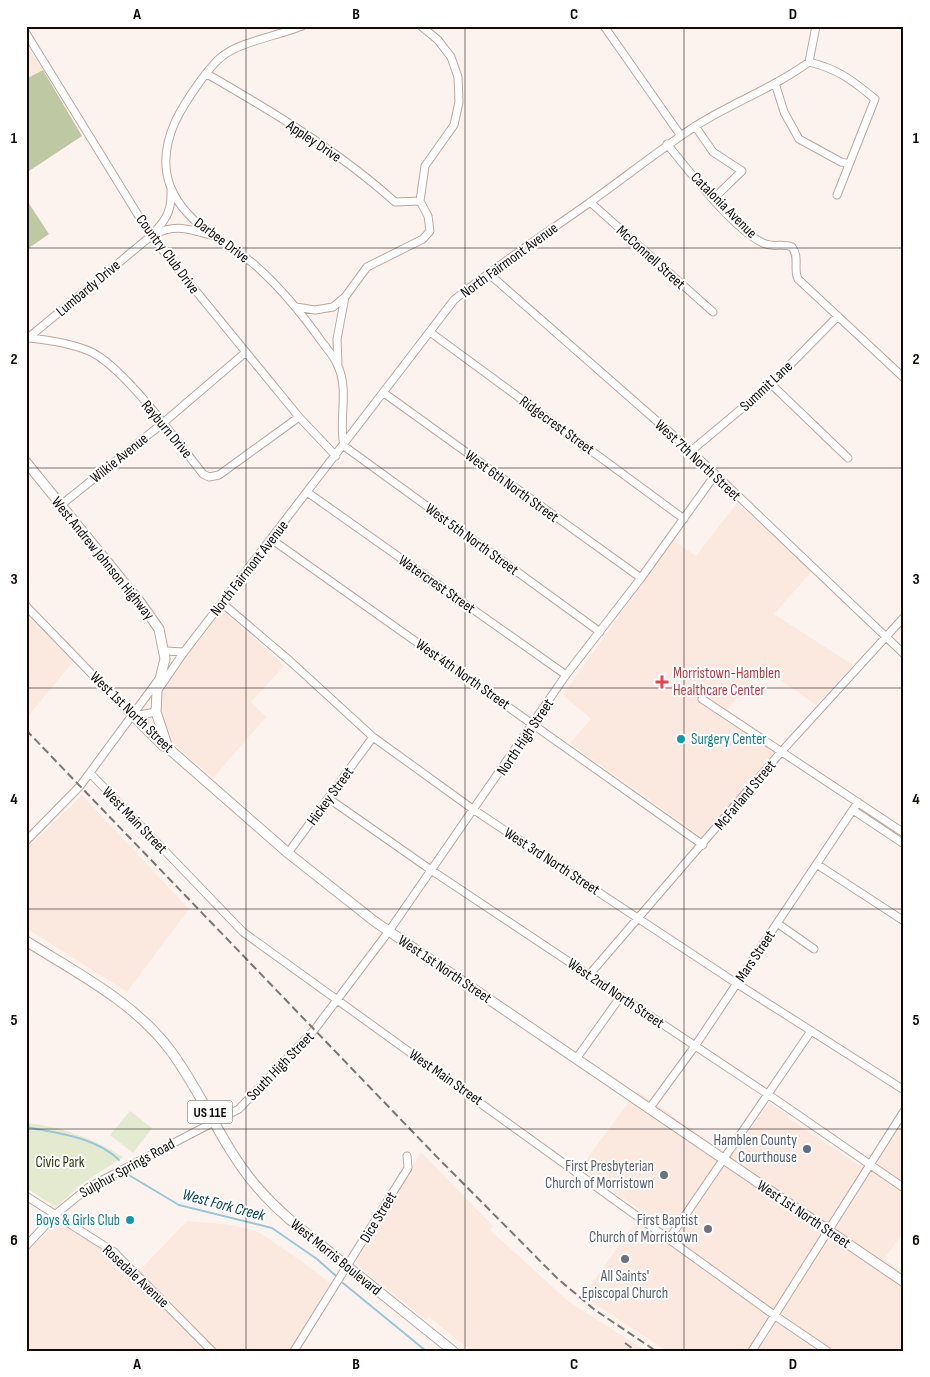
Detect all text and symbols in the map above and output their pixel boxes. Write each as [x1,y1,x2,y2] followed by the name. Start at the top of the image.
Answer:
[132,5,141,24] text: A
[352,5,360,24] text: B
[570,5,578,24] text: C
[789,5,797,24] text: D
[282,116,345,167] street label: Appley Drive
[11,129,18,148] text: 1
[913,129,920,148] text: 1
[686,168,761,243] street label: Catalonia Avenue
[132,211,204,298] street label: Country Club Drive
[190,213,253,267] street label: Darbee Drive
[457,219,562,302] street label: North Fairmont Avenue
[612,221,690,294] street label: McConnell Street
[52,256,124,321] street label: Lumbardy Drive
[10,350,18,369] text: 2
[912,350,920,369] text: 2
[736,357,797,416] street label: Summit Lane
[516,392,598,459] street label: Ridgecrest Street
[137,396,196,462] street label: Rayburn Drive
[651,416,745,505] street label: West 7th North Street
[87,429,152,487] street label: Wilkie Avenue
[461,446,563,527] street label: West 6th North Street
[47,493,158,624] street label: West Andrew Johnson Highway
[421,499,522,580] street label: West 5th North Street
[206,517,293,620] street label: North Fairmont Avenue
[395,551,479,618] street label: Watercrest Street
[10,570,18,589] text: 3
[912,570,920,589] text: 3
[412,635,514,714] street label: West 4th North Street
[673,664,780,700] place label: Morristown-Hamblen Healthcare Center
[86,668,178,757] street label: West 1st North Street
[655,675,669,689] marker: Morristown-Hamblen Healthcare Center
[493,695,558,779] street label: North High Street
[691,730,767,749] place label: Surgery Center
[675,733,687,745] marker: Surgery Center
[711,756,780,834] street label: McFarland Street
[303,763,358,829] street label: Hickey Street
[98,783,172,858] street label: West Main Street
[10,790,18,809] text: 4
[912,790,920,809] text: 4
[500,823,603,900] street label: West 3rd North Street
[731,926,780,986] street label: Mars Street
[394,931,496,1008] street label: West 1st North Street
[564,954,668,1033] street label: West 2nd North Street
[10,1011,18,1030] text: 5
[912,1011,920,1030] text: 5
[243,1027,318,1105] street label: South High Street
[405,1045,487,1110] street label: West Main Street
[188,1100,232,1124] road number: US 11E
[714,1131,797,1167] place label: Hamblen County Courthouse
[76,1134,178,1202] street label: Sulphur Springs Road
[801,1143,813,1155] marker: Hamblen County Courthouse
[36,1153,85,1172] park label: Civic Park
[545,1157,654,1193] place label: First Presbyterian Church of Morristown
[658,1169,670,1181] marker: First Presbyterian Church of Morristown
[753,1176,855,1253] street label: West 1st North Street
[180,1185,268,1226] water label: West Fork Creek
[356,1188,401,1246] street label: Dice Street
[36,1211,120,1230] place label: Boys & Girls Club
[589,1211,698,1247] place label: First Baptist Church of Morristown
[124,1214,136,1226] marker: Boys & Girls Club
[286,1215,385,1300] street label: West Morris Boulevard
[702,1223,714,1235] marker: First Baptist Church of Morristown
[10,1231,18,1250] text: 6
[912,1231,920,1250] text: 6
[98,1241,173,1312] street label: Rosedale Avenue
[619,1253,631,1265] marker: All Saints' Episcopal Church
[582,1267,668,1303] place label: All Saints' Episcopal Church
[132,1355,141,1374] text: A
[352,1355,360,1374] text: B
[570,1355,578,1374] text: C
[789,1355,797,1374] text: D

